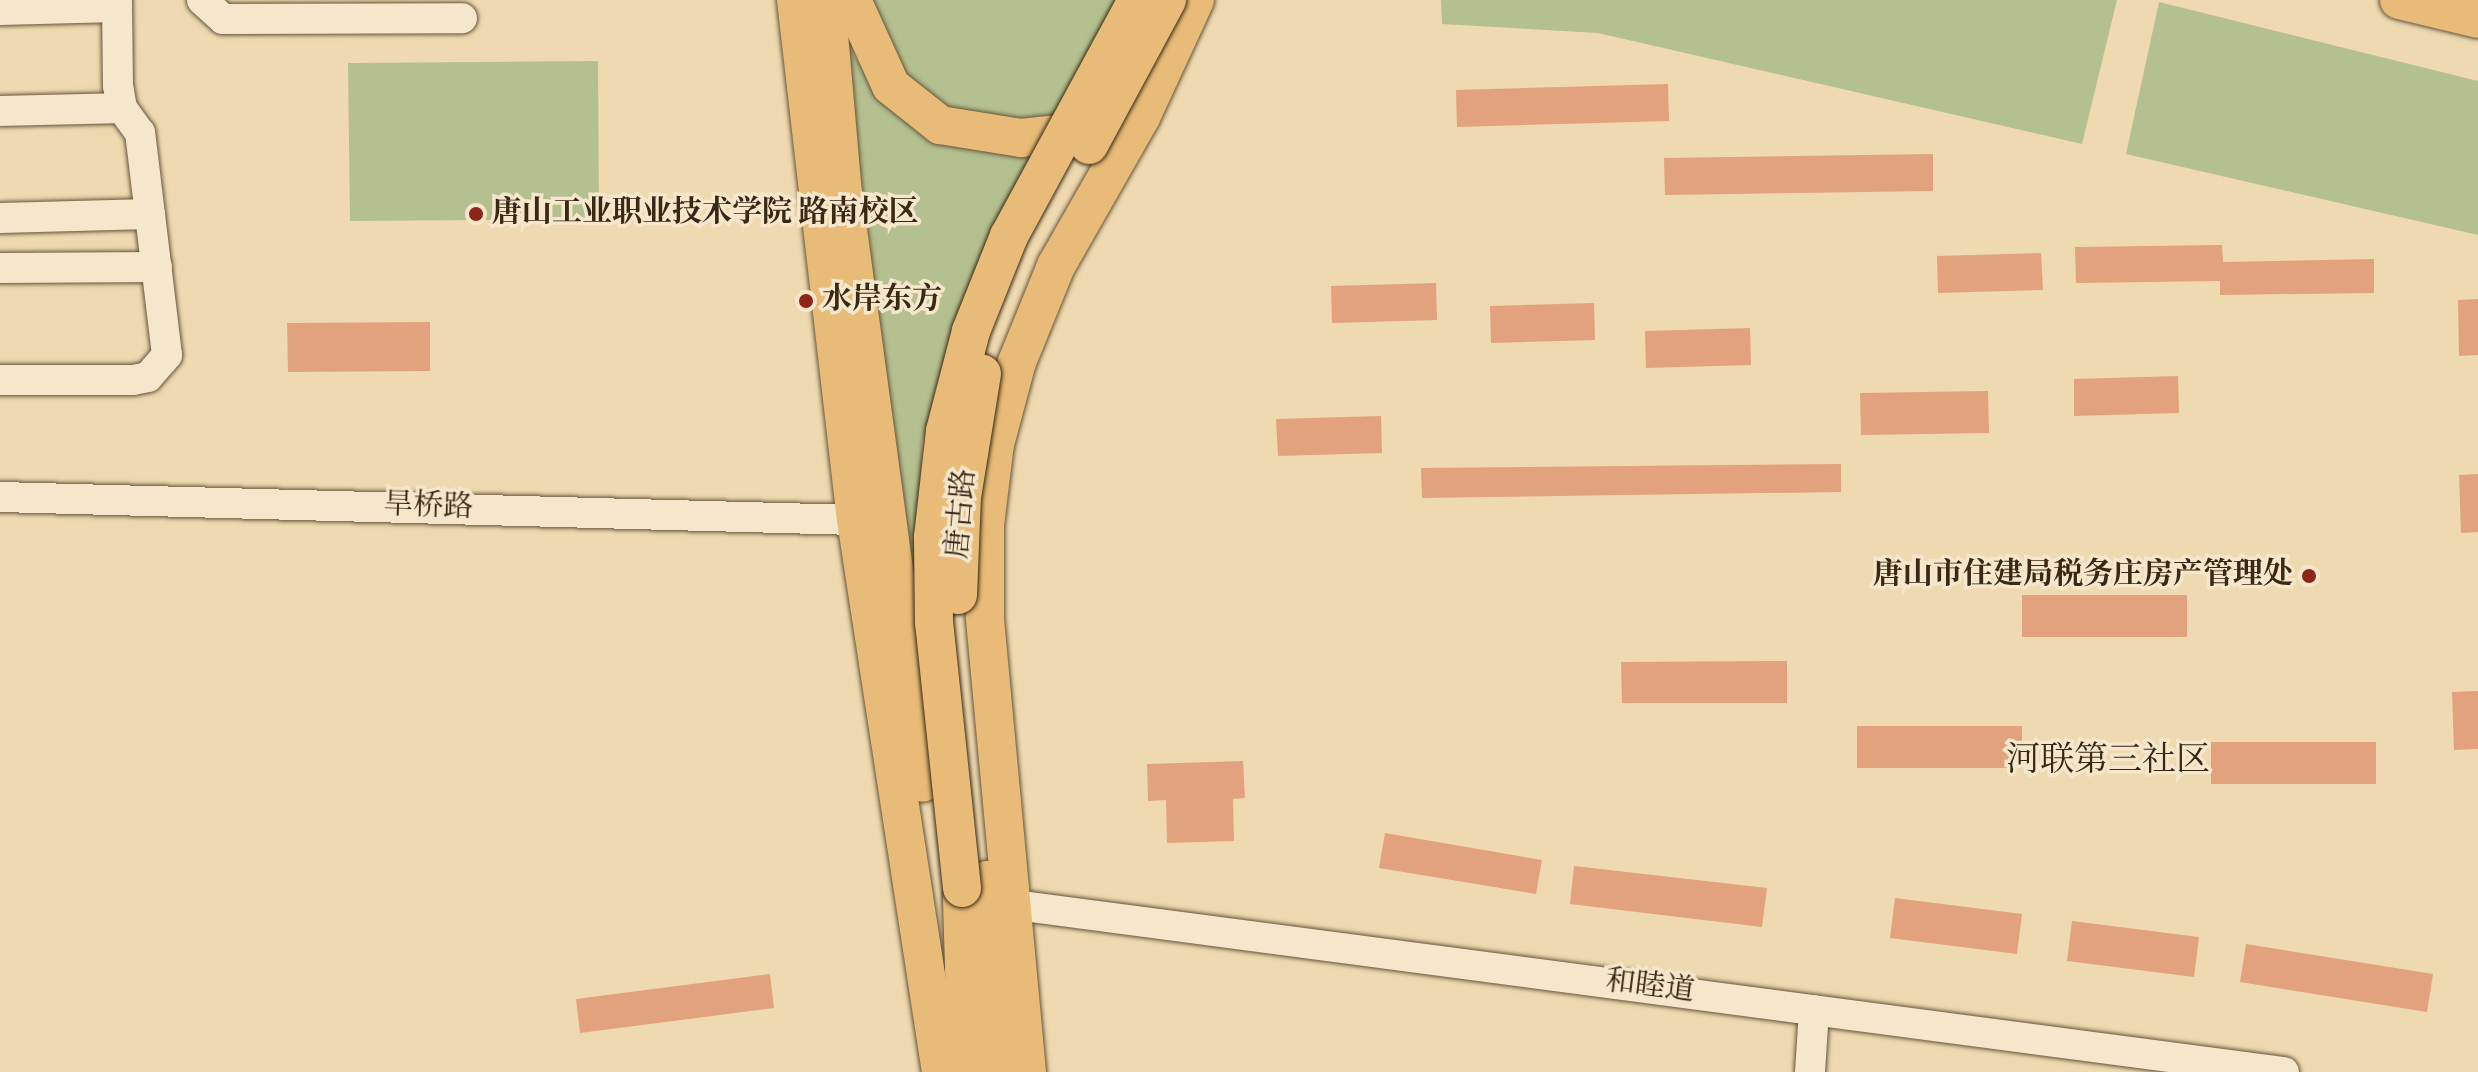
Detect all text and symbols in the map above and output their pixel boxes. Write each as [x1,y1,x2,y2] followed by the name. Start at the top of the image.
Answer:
[492,196,918,232] place label: 唐山工业职业技术学院 路南校区
[467,205,485,223] marker: 唐山工业职业技术学院 路南校区
[822,283,942,319] place label: 水岸东方
[797,292,815,310] marker: 水岸东方
[941,468,985,560] street label: 唐古路
[382,488,474,528] street label: 旱桥路
[1873,558,2293,594] place label: 唐山市住建局税务庄房产管理处
[2300,567,2318,585] marker: 唐山市住建局税务庄房产管理处
[2006,742,2210,782] district label: 河联第三社区
[1603,965,1697,1011] street label: 和睦道

